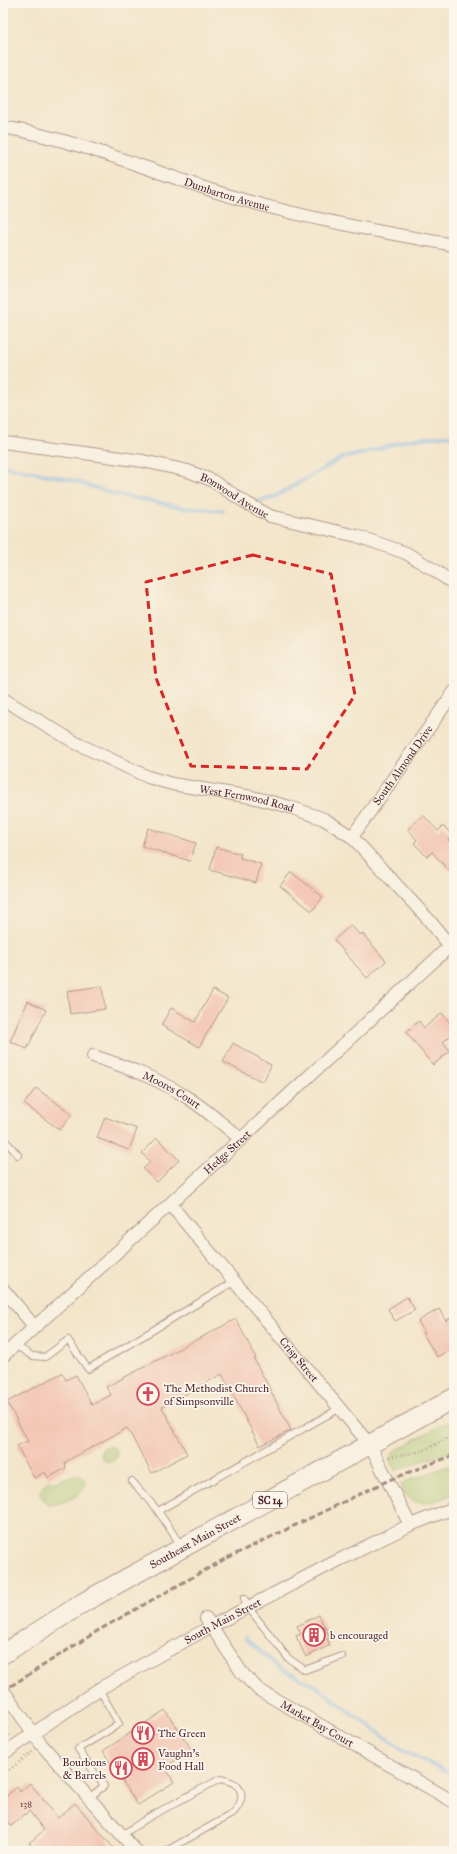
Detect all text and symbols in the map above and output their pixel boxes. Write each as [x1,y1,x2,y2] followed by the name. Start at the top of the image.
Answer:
[182,175,271,214] street label: Dumbarton Avenue
[198,470,271,521] street label: Bonwood Avenue
[370,722,436,808] street label: South Almond Drive
[199,783,296,815] street label: West Fernwood Road
[141,1069,203,1112] street label: Moores Court
[201,1127,253,1177] street label: Hedge Street
[276,1335,321,1385] street label: Crisp Street
[135,1381,161,1407] church icon: The Methodist Church of Simpsonville
[164,1382,269,1408] place label: The Methodist Church of Simpsonville
[253,1492,287,1508] road number: SC 14
[147,1511,243,1572] street label: Southeast Main Street
[182,1596,263,1647] street label: South Main Street
[301,1622,327,1648] building icon: b encouraged
[330,1629,389,1642] place label: b encouraged
[278,1698,356,1750] street label: Market Bay Court
[130,1720,156,1746] restaurant icon: The Green
[158,1727,206,1740] place label: The Green
[130,1746,156,1772] building icon: Vaughn’s Food Hall
[157,1747,204,1773] place label: Vaughn’s Food Hall
[108,1755,134,1781] restaurant icon: Bourbons & Barrels
[62,1756,106,1782] place label: Bourbons & Barrels
[20,1798,32,1809] house number: 138

